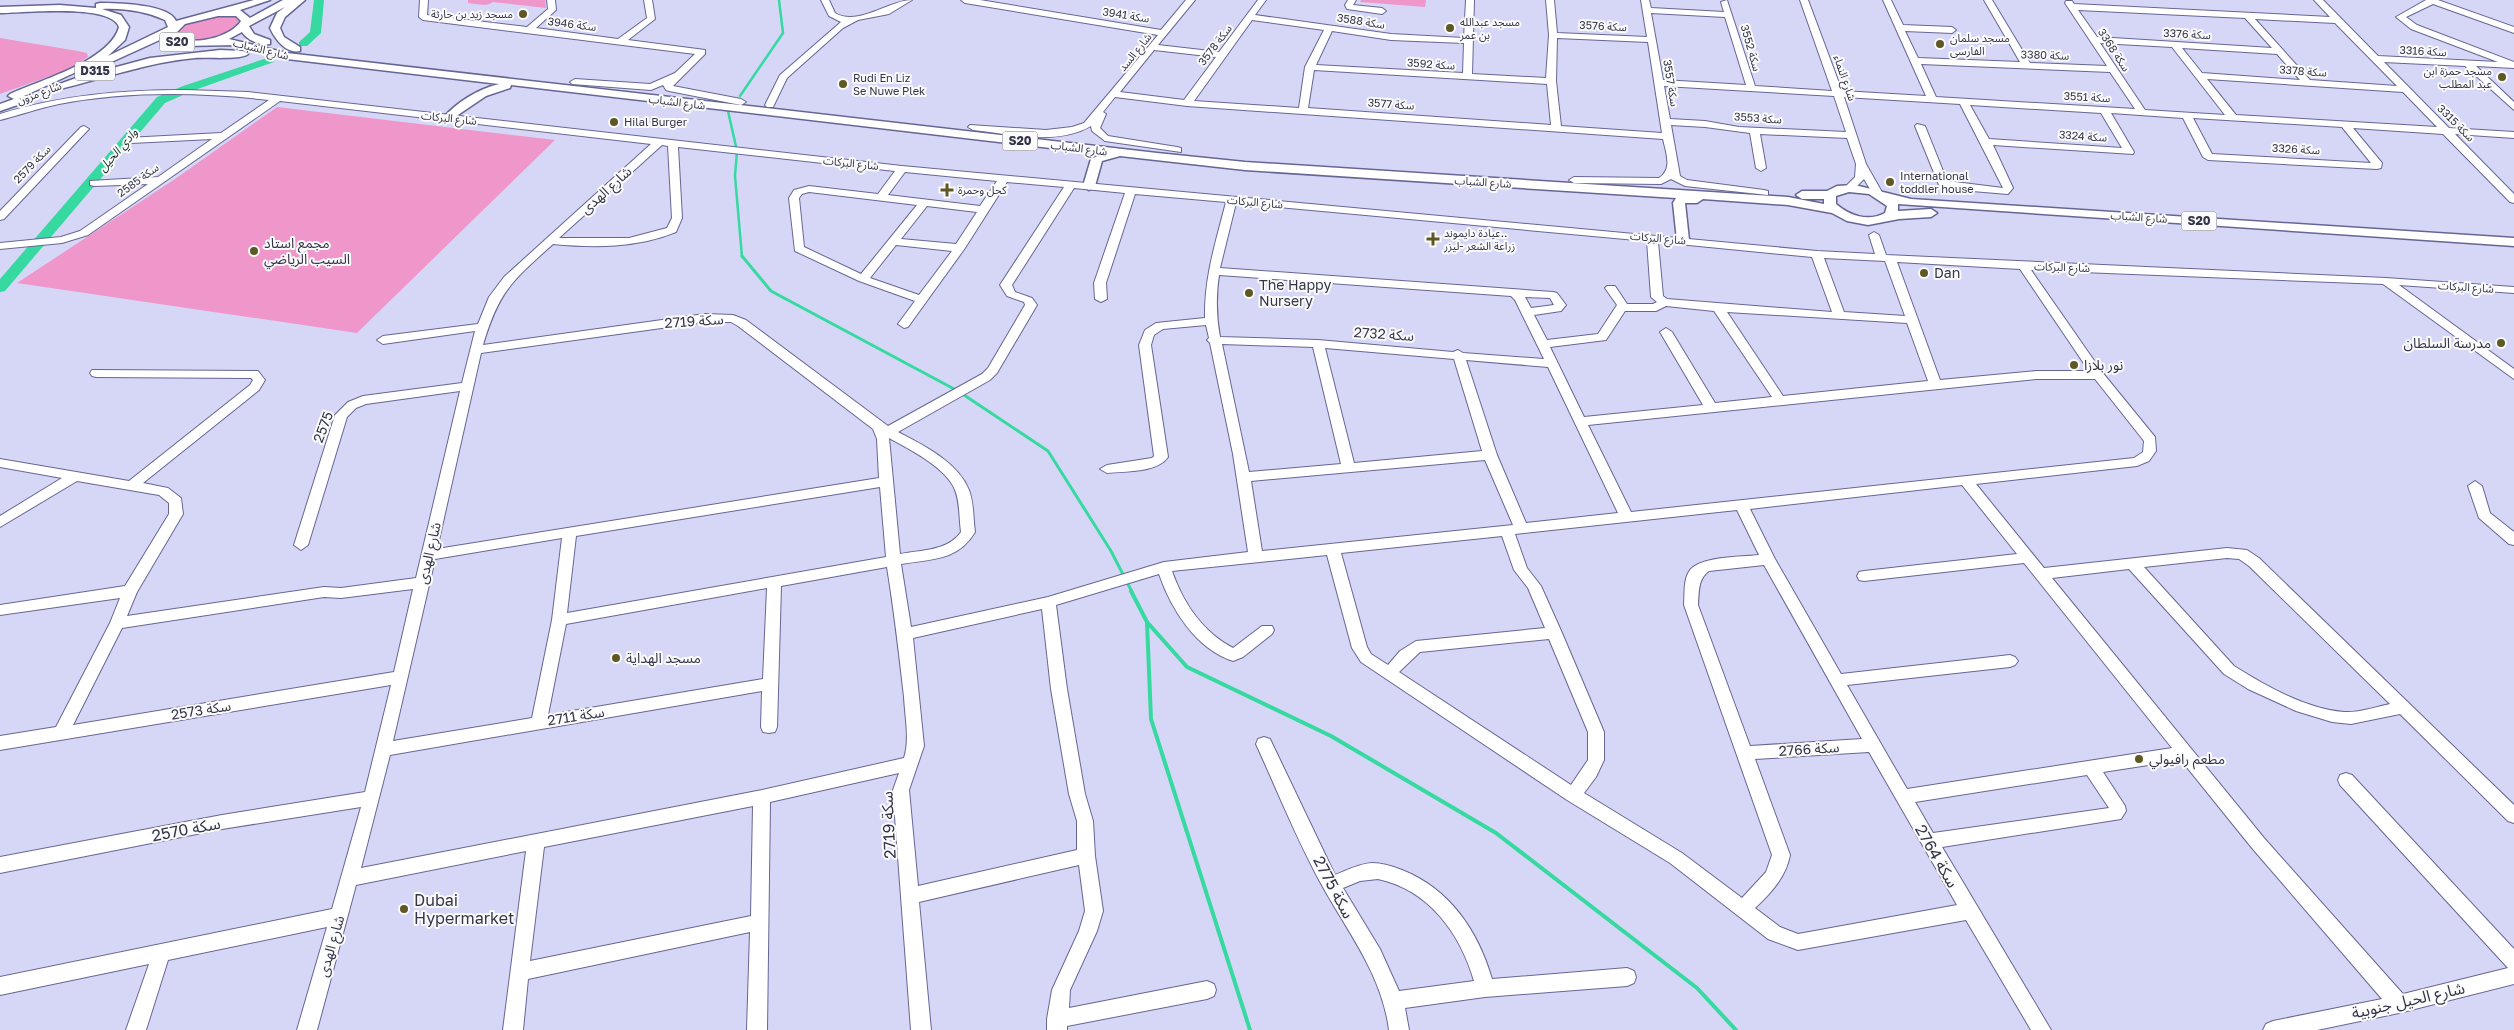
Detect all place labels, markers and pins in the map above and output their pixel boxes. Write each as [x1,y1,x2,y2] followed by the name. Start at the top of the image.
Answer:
[431,7,513,21] place label: مسجد زيد بن حارثة
[517,8,529,20] marker: مسجد زيد بن حارثة
[1459,15,1520,42] place label: مسجد عبدالله بن عمر
[1444,22,1456,34] marker: مسجد عبدالله بن عمر
[1950,31,2010,58] place label: مسجد سلمان الفارسى
[1934,38,1946,50] marker: مسجد سلمان الفارسى
[2424,64,2492,91] place label: مسجد حمزة ابن عبد المطلب
[853,71,925,97] place label: Rudi En Liz Se Nuwe Plek
[2496,71,2508,83] marker: مسجد حمزة ابن عبد المطلب
[837,78,849,90] marker: Rudi En Liz Se Nuwe Plek
[624,115,688,128] place label: Hilal Burger
[608,116,620,128] marker: Hilal Burger
[1900,169,1974,195] place label: International toddler house
[1884,176,1896,188] marker: International toddler house
[940,183,954,197] marker: كحل وحمرة
[958,183,1007,197] place label: كحل وحمرة
[1443,226,1515,253] place label: عيادة دايموند.. زراعة الشعر -ليزر
[1426,232,1440,246] marker: عيادة دايموند.. زراعة الشعر -ليزر
[264,234,350,270] place label: مجمع استاد السيب الرياضي
[248,245,260,257] marker: مجمع استاد السيب الرياضي
[1934,264,1960,281] place label: Dan
[1918,267,1930,279] marker: Dan
[1259,276,1331,309] place label: The Happy Nursery
[1243,287,1255,299] marker: The Happy Nursery
[2404,334,2491,352] place label: مدرسة السلطان
[2495,337,2507,349] marker: مدرسة السلطان
[2084,356,2124,374] place label: نور بلازا
[2068,359,2080,371] marker: نور بلازا
[626,649,701,667] place label: مسجد الهداية
[610,652,622,664] marker: مسجد الهداية
[2149,750,2225,770] place label: مطعم رافيولي
[2133,753,2145,765] marker: مطعم رافيولي
[414,890,514,928] place label: Dubai Hypermarket
[398,903,410,915] marker: Dubai Hypermarket

